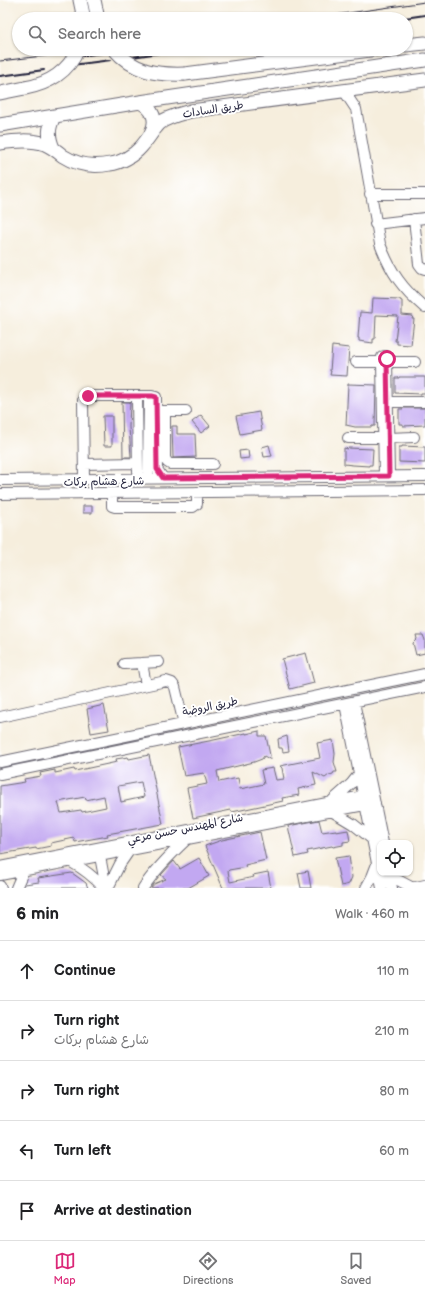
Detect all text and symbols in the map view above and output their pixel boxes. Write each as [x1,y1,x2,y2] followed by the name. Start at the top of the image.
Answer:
[12,12,413,56] search box
[26,23,48,45] icon: search
[58,25,141,44] text: Search here
[182,98,244,121] street label: طريق السادات
[378,350,396,368] route start
[79,387,97,405] route end
[64,474,144,491] street label: شارع هشام بركات
[181,694,239,719] street label: طريق الروضة
[126,811,245,850] street label: شارع المهندس حسن مرعي
[377,840,413,876] map controls
[377,840,413,876] button: locate
[16,904,59,924] text: 6 min
[335,906,409,922] text: Walk · 460 m
[16,960,38,982] icon: ahead
[54,961,116,980] text: Continue
[377,963,409,979] text: 110 m
[54,1011,119,1030] text: Turn right
[16,1020,38,1042] icon: right
[375,1023,409,1039] text: 210 m
[54,1032,149,1048] text: شارع هشام بركات
[16,1080,38,1102] icon: right
[54,1081,119,1100] text: Turn right
[380,1083,409,1099] text: 80 m
[16,1140,38,1162] icon: left
[54,1141,111,1160] text: Turn left
[379,1143,409,1159] text: 60 m
[16,1200,38,1222] icon: arrive
[54,1201,192,1220] text: Arrive at destination
[54,1250,76,1287] tab: Map
[183,1250,233,1287] tab: Directions
[341,1250,371,1287] tab: Saved

